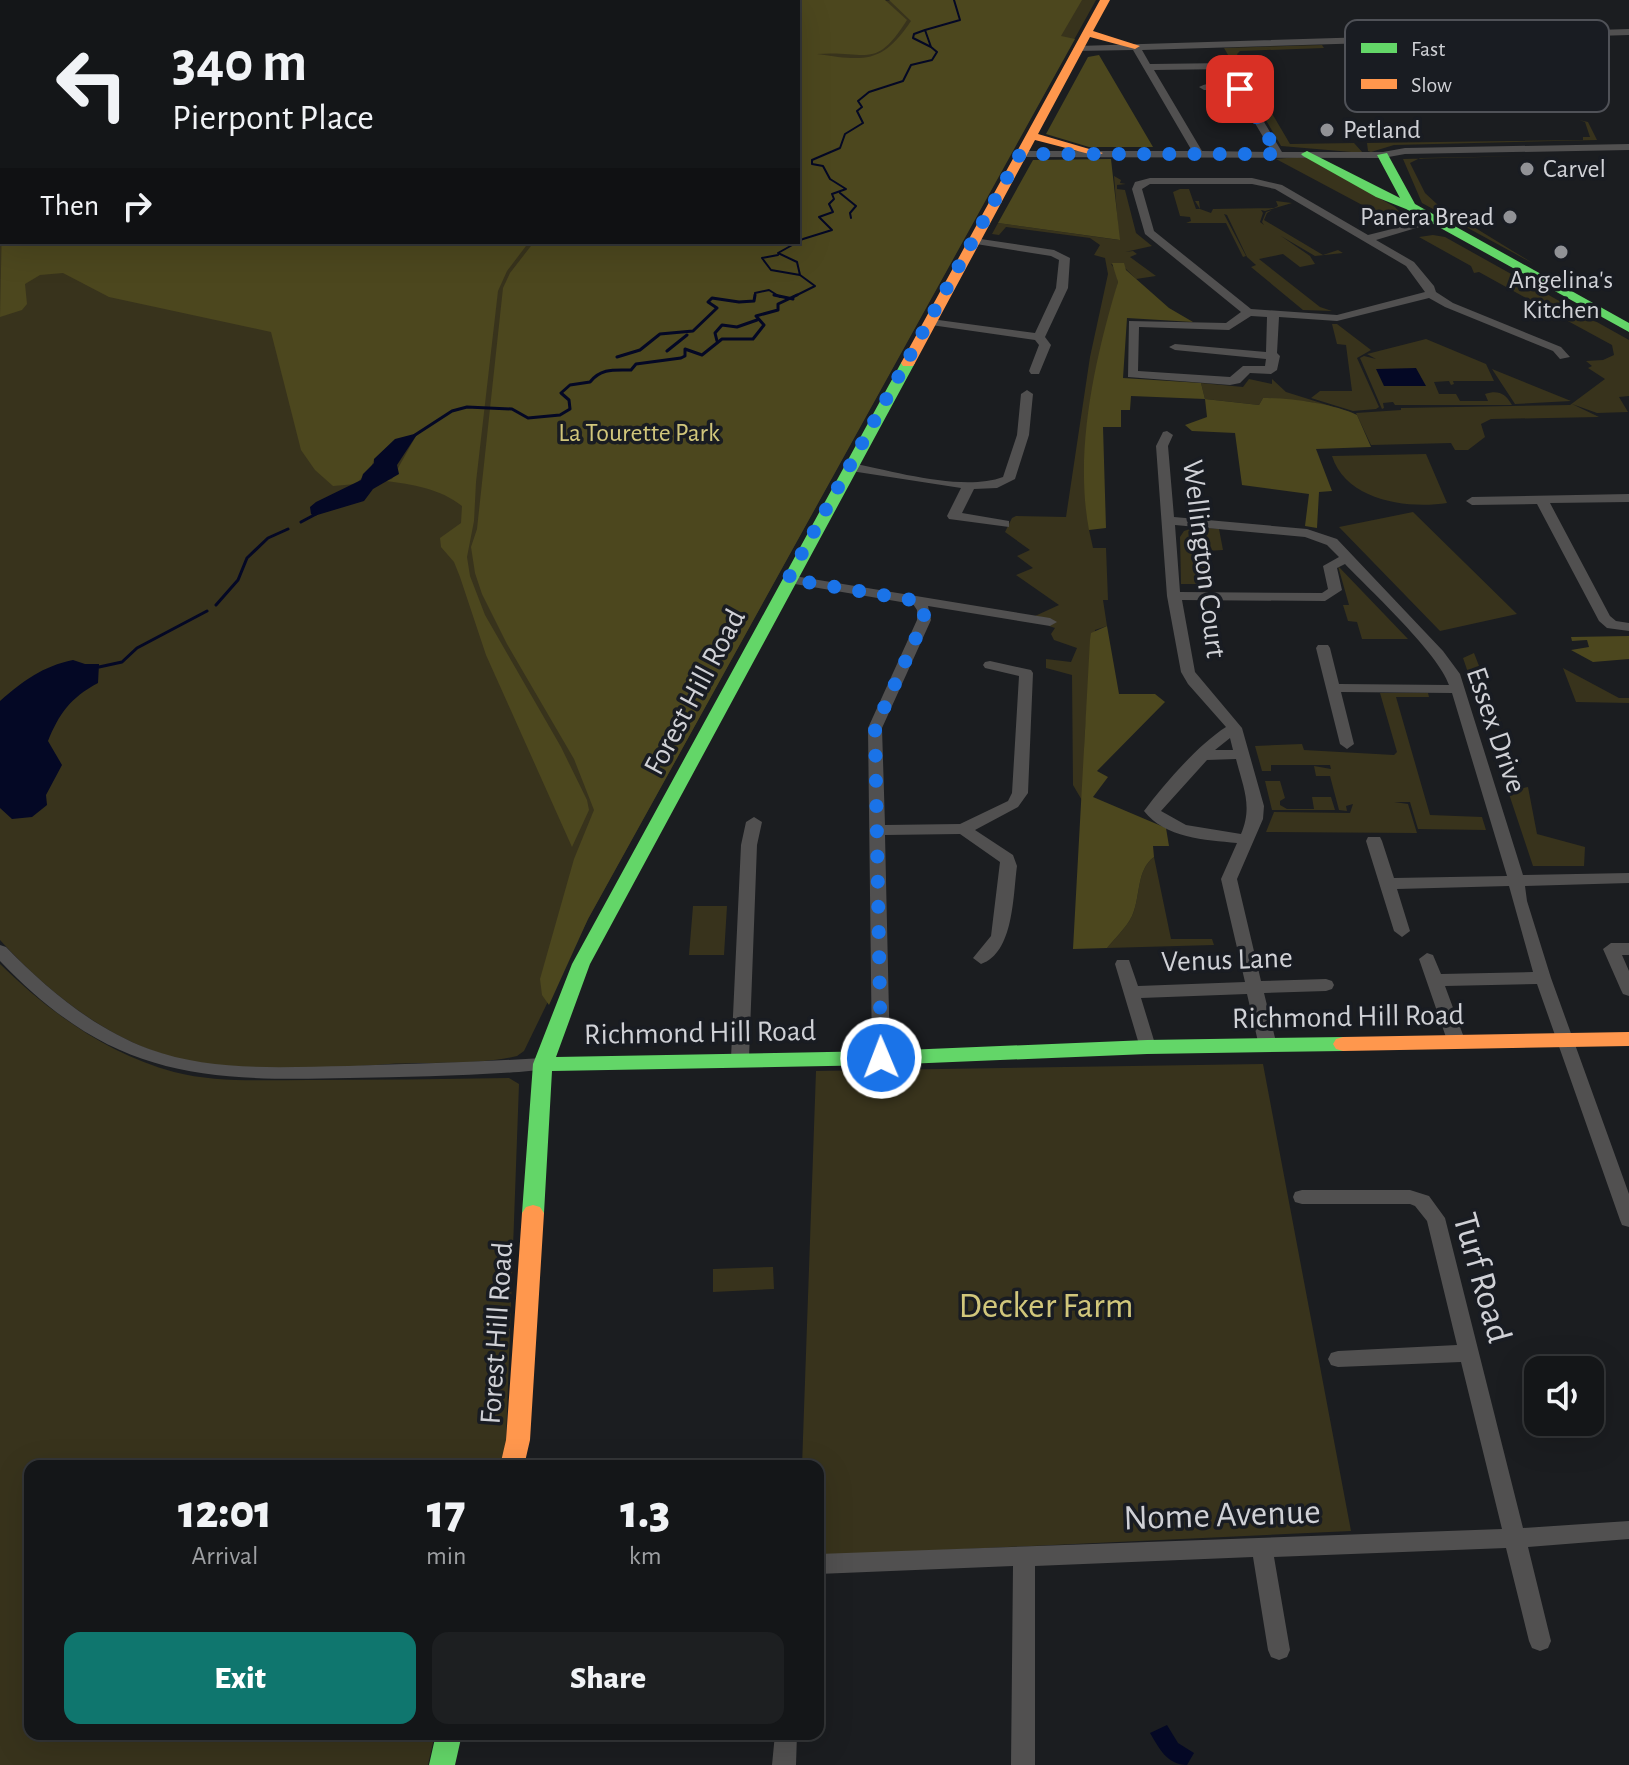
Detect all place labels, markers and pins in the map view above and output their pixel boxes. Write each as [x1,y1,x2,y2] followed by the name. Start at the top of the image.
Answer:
[1206,55,1274,123] pin
[1343,117,1421,143] place label: Petland
[1318,121,1336,139] marker: Petland
[1543,156,1606,182] place label: Carvel
[1518,160,1536,178] marker: Carvel
[1360,204,1494,230] place label: Panera Bread
[1501,208,1519,226] marker: Panera Bread
[1552,243,1570,261] marker: Angelina's Kitchen
[1509,267,1613,323] place label: Angelina's Kitchen

